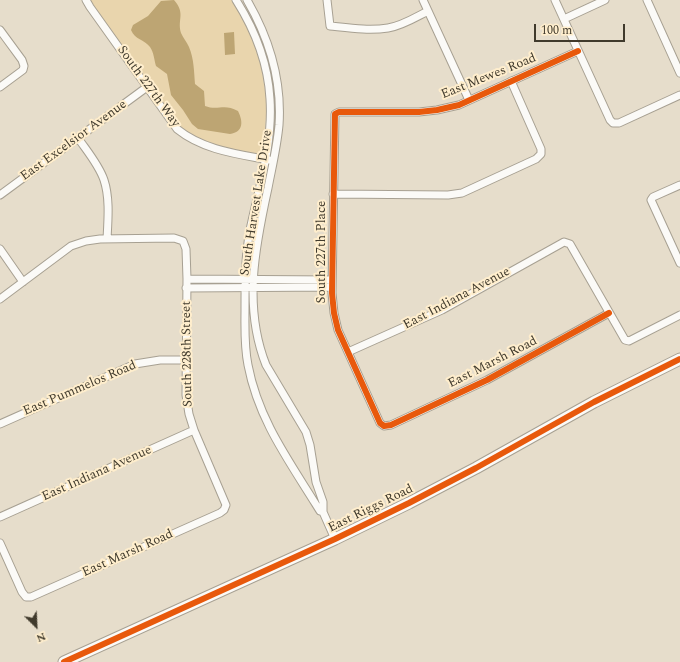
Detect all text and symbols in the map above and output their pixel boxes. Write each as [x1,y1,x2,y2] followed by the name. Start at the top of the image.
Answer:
[536,16,627,42] scale bar
[541,21,572,40] text: 100 m
[113,43,183,131] street label: South 227th Way
[439,51,539,103] street label: East Mewes Road
[18,97,130,185] street label: East Excelsior Avenue
[238,129,276,277] street label: South Harvest Lake Drive
[314,201,330,303] street label: South 227th Place
[401,264,513,334] street label: East Indiana Avenue
[179,301,197,407] street label: South 228th Street
[446,334,540,392] street label: East Marsh Road
[21,358,139,420] street label: East Pummelos Road
[40,443,154,505] street label: East Indiana Avenue
[326,482,416,536] street label: East Riggs Road
[80,527,176,581] street label: East Marsh Road
[16,606,56,646] north arrow
[34,628,49,647] text: N

